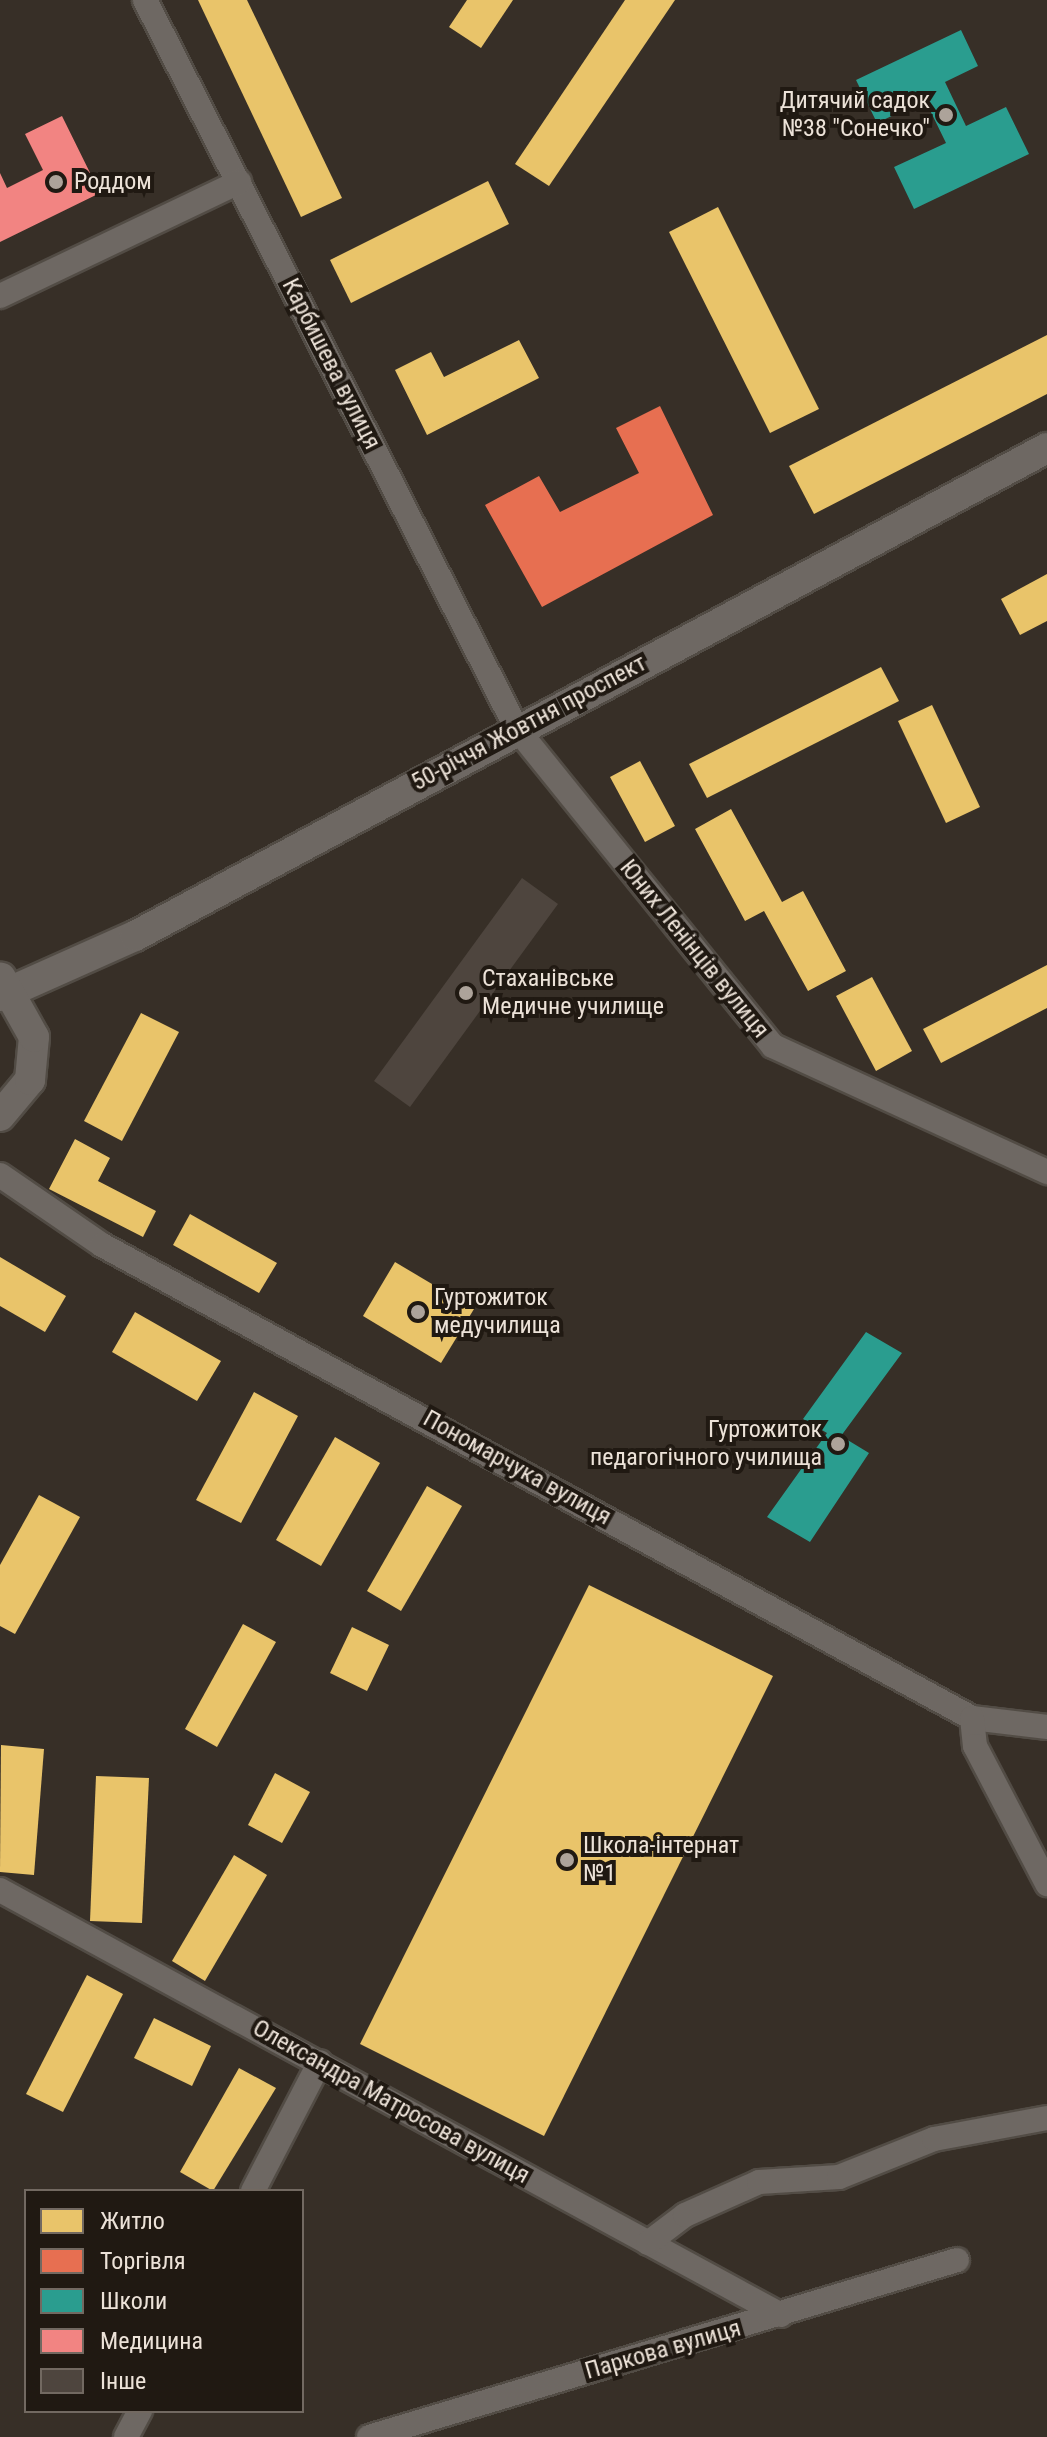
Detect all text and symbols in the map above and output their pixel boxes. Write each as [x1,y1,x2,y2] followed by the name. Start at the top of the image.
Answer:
[780,87,930,143] place label: Дитячий садок №38 "Сонечко"
[937,106,955,124] marker: Дитячий садок №38 "Сонечко"
[74,168,152,196] place label: Роддом
[45,171,67,193] marker: Роддом
[276,274,386,454] street label: Карбишева вулиця
[407,649,651,797] street label: 50-річчя Жовтня проспект
[613,854,775,1044] street label: Юних Ленінців вулиця
[482,965,664,1021] place label: Стаханівське Медичне училище
[457,984,475,1002] marker: Стаханівське Медичне училище
[434,1284,561,1340] place label: Гуртожиток медучилища
[409,1303,427,1321] marker: Гуртожиток медучилища
[418,1404,616,1532] street label: Пономарчука вулиця
[590,1416,822,1472] place label: Гуртожиток педагогічного училища
[829,1435,847,1453] marker: Гуртожиток педагогічного училища
[583,1832,739,1888] place label: Школа-інтернат №1
[558,1851,576,1869] marker: Школа-інтернат №1
[248,2014,534,2190] street label: Олександра Матросова вулиця
[24,2189,304,2413] legend
[100,2207,165,2235] text: Житло
[100,2247,186,2275] text: Торгівля
[100,2287,167,2315] text: Школи
[582,2314,744,2386] street label: Паркова вулиця
[100,2327,203,2355] text: Медицина
[100,2367,146,2395] text: Інше

